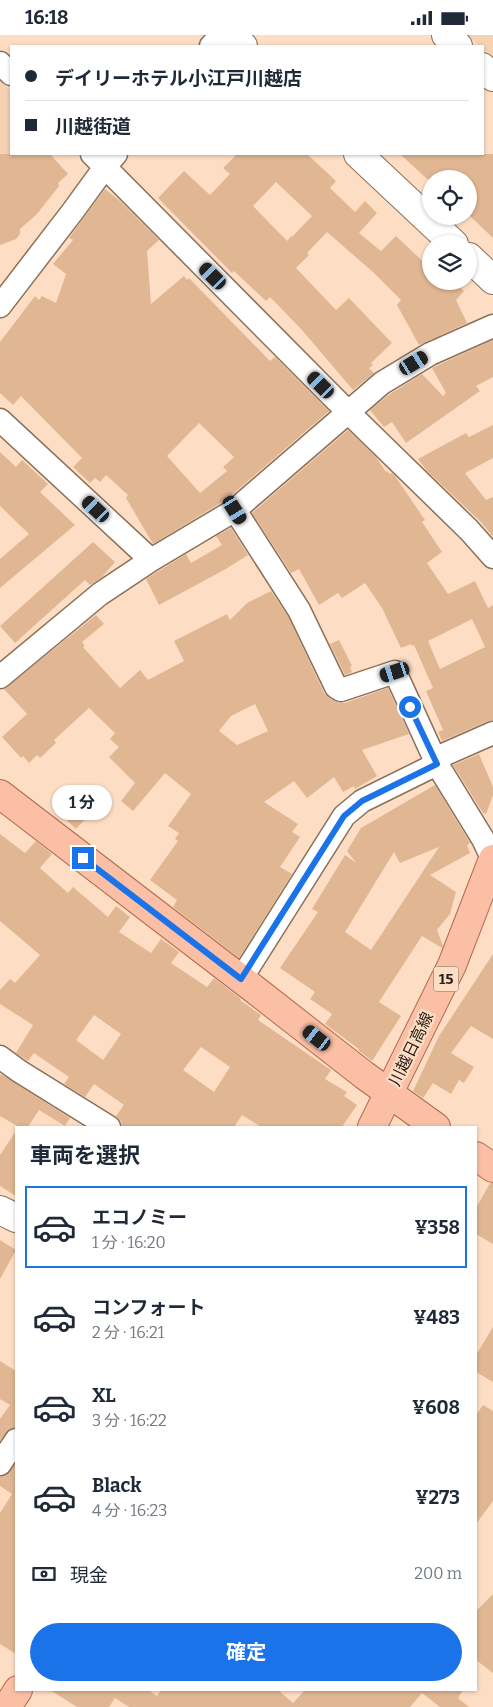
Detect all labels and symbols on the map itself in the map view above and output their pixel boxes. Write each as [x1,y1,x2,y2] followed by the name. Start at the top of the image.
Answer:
[197,260,228,292] car
[397,349,430,377] car
[305,369,336,401] car
[79,493,112,525] car
[220,493,249,527] car
[378,660,411,684] car
[399,696,421,718] route start
[53,785,113,821] callout: 1 分
[72,847,94,869] route end
[434,967,458,991] road number: 15
[385,1009,437,1089] street label: 川越日高線
[300,1023,333,1053] car

